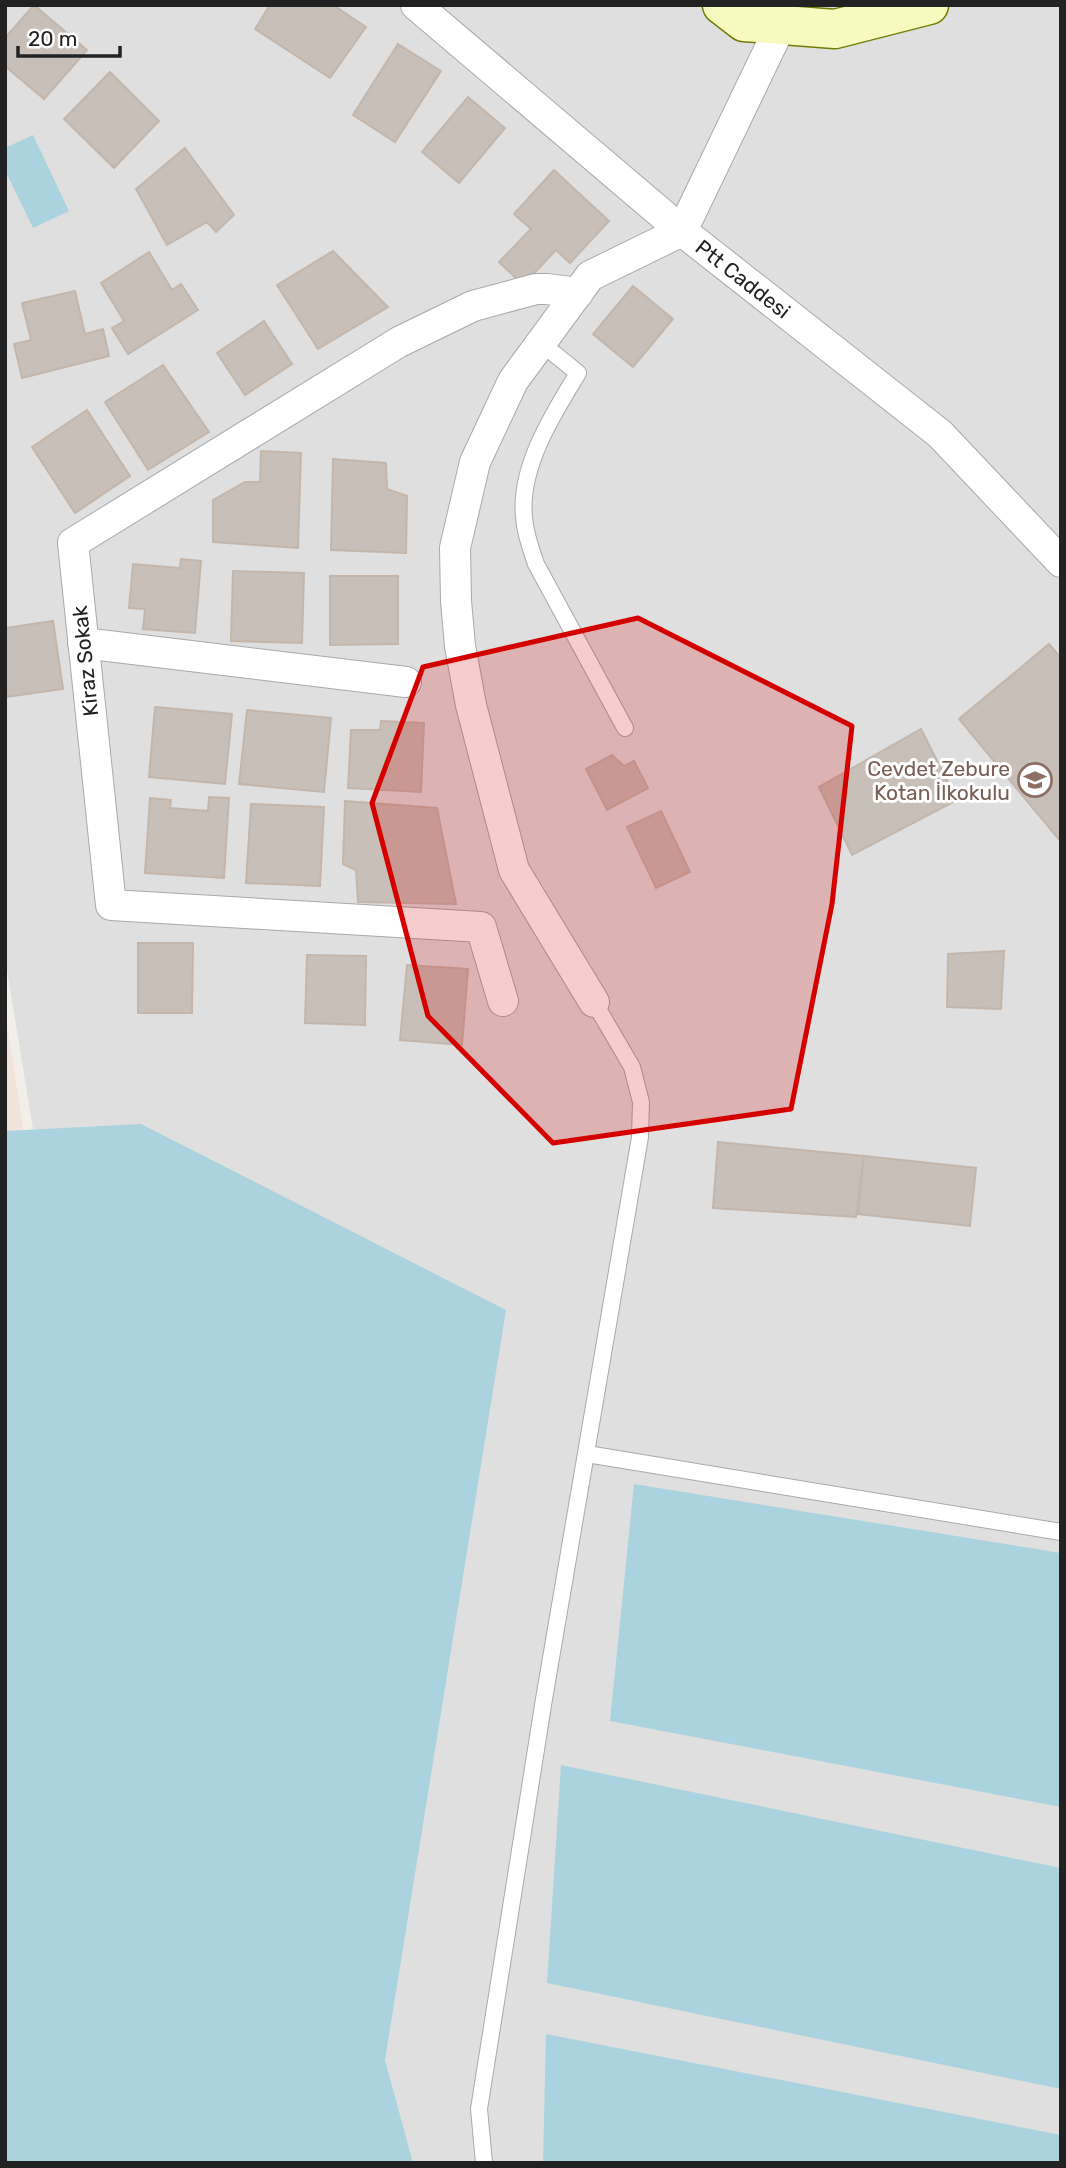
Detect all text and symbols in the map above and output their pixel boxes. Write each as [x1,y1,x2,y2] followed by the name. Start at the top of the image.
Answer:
[18,14,119,58] scale bar
[28,26,77,51] text: 20 m
[691,234,795,324] street label: Ptt Caddesi
[67,604,103,718] street label: Kiraz Sokak
[867,756,1010,805] place label: Cevdet Zebure Kotan İlkokulu
[1016,761,1054,799] school or university icon: Cevdet Zebure Kotan İlkokulu

